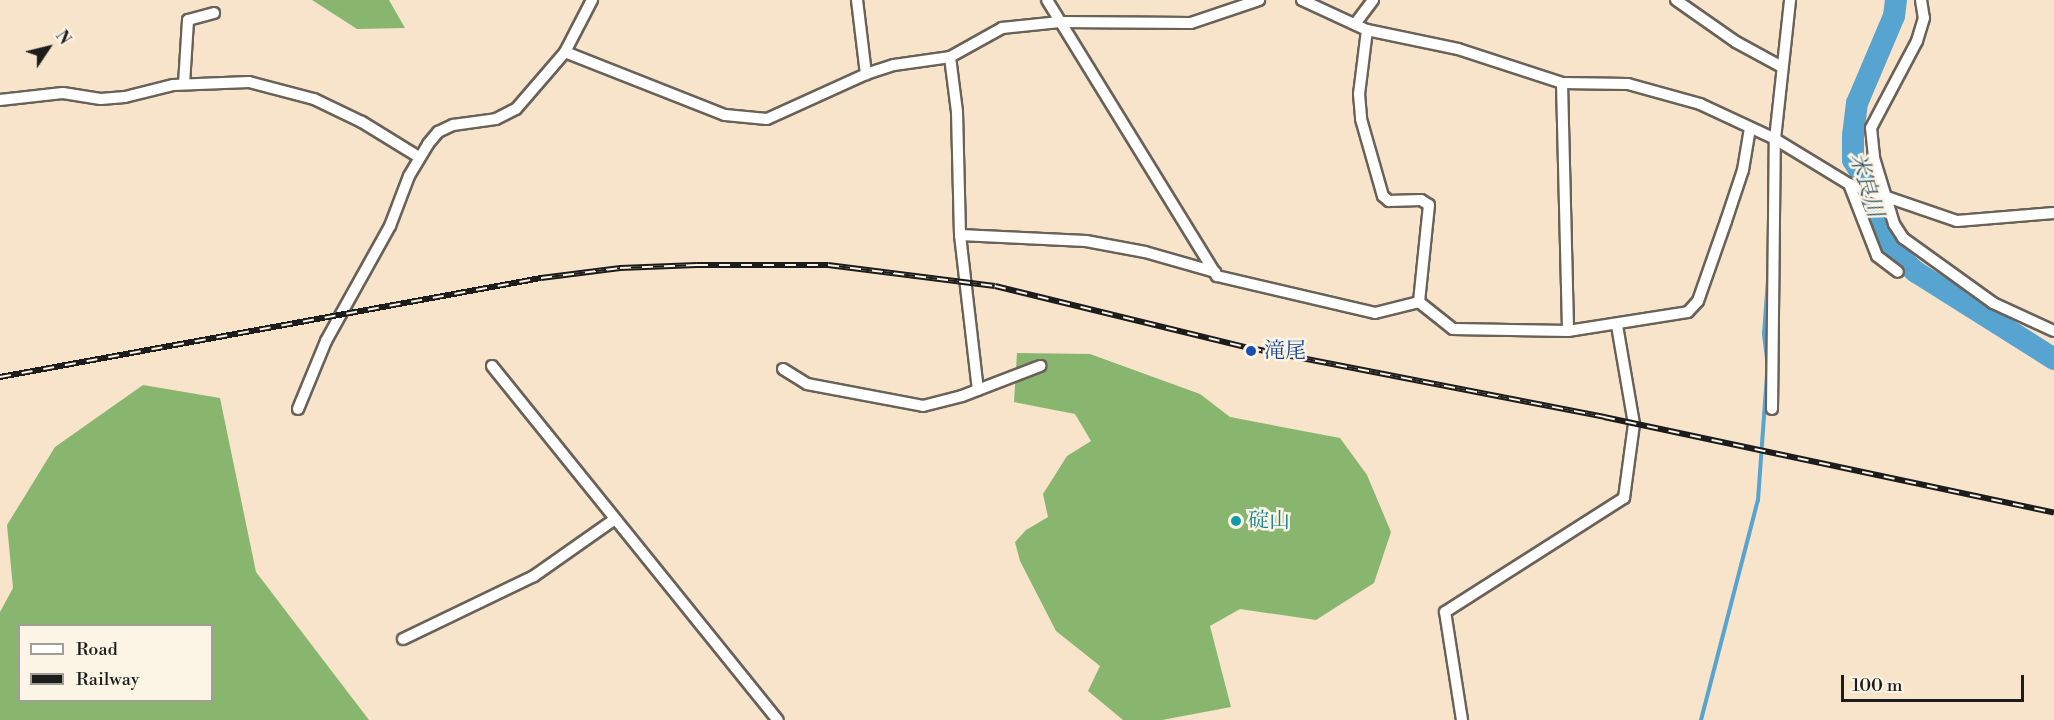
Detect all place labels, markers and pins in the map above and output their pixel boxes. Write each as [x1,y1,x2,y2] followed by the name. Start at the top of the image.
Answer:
[1264,338,1306,364] place label: 滝尾
[1242,342,1260,360] marker: 滝尾
[1248,508,1290,534] place label: 碇山
[1229,514,1243,528] marker: 碇山

